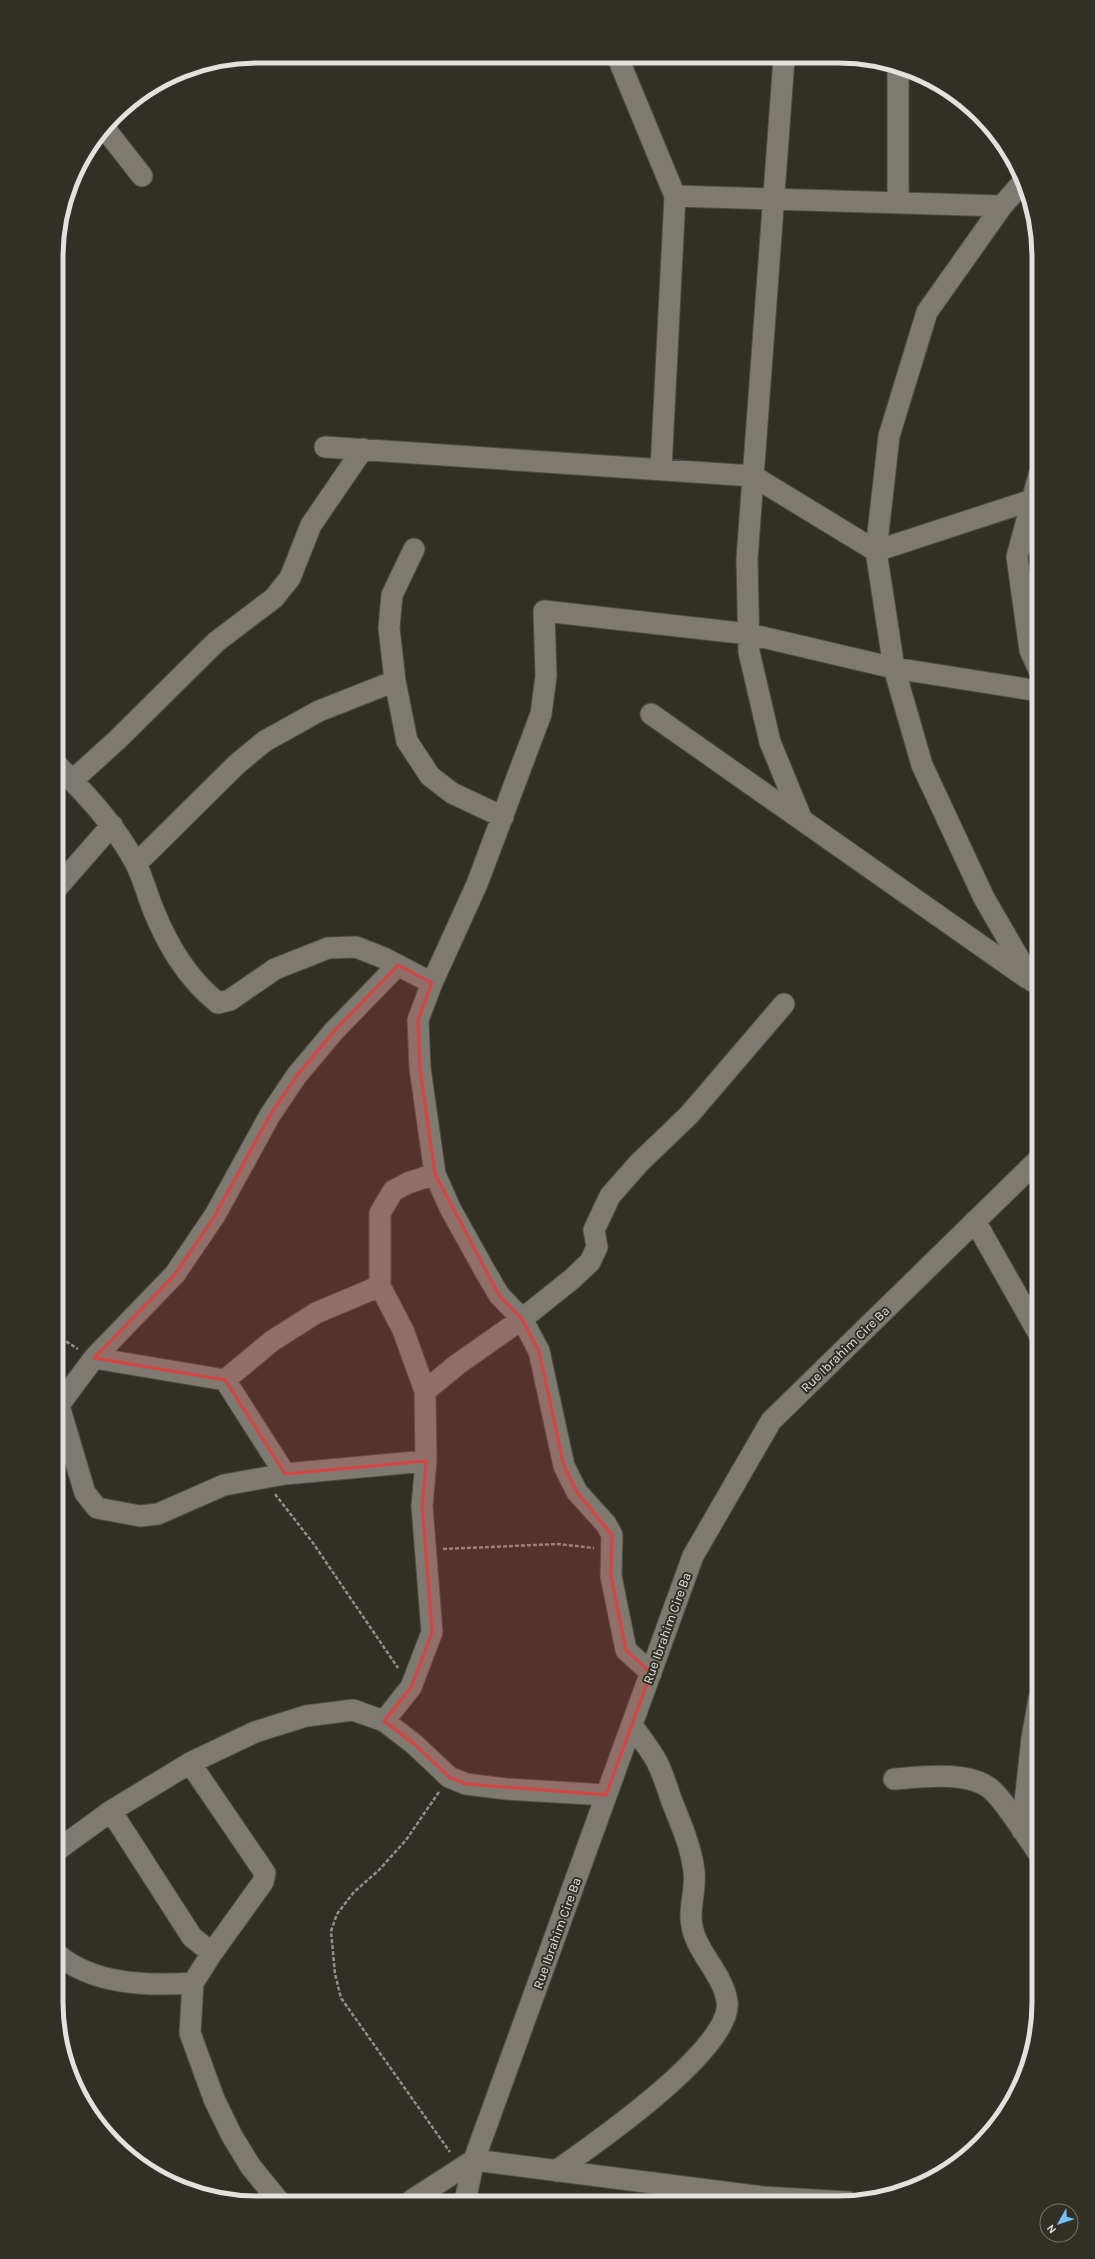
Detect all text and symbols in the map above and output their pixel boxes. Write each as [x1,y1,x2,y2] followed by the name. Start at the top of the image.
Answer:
[798,1303,892,1395] street label: Rue Ibrahim Cire Ba
[640,1570,694,1686] street label: Rue Ibrahim Cire Ba
[530,1875,584,1991] street label: Rue Ibrahim Cire Ba
[1039,2203,1079,2243] north arrow
[1044,2222,1059,2236] text: N

